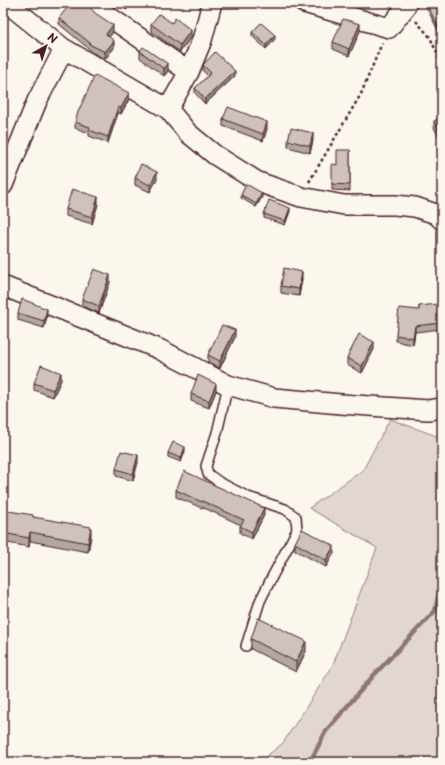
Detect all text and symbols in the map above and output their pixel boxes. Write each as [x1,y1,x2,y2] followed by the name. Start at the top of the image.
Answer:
[26,26,66,66] north arrow
[44,28,62,47] text: N

